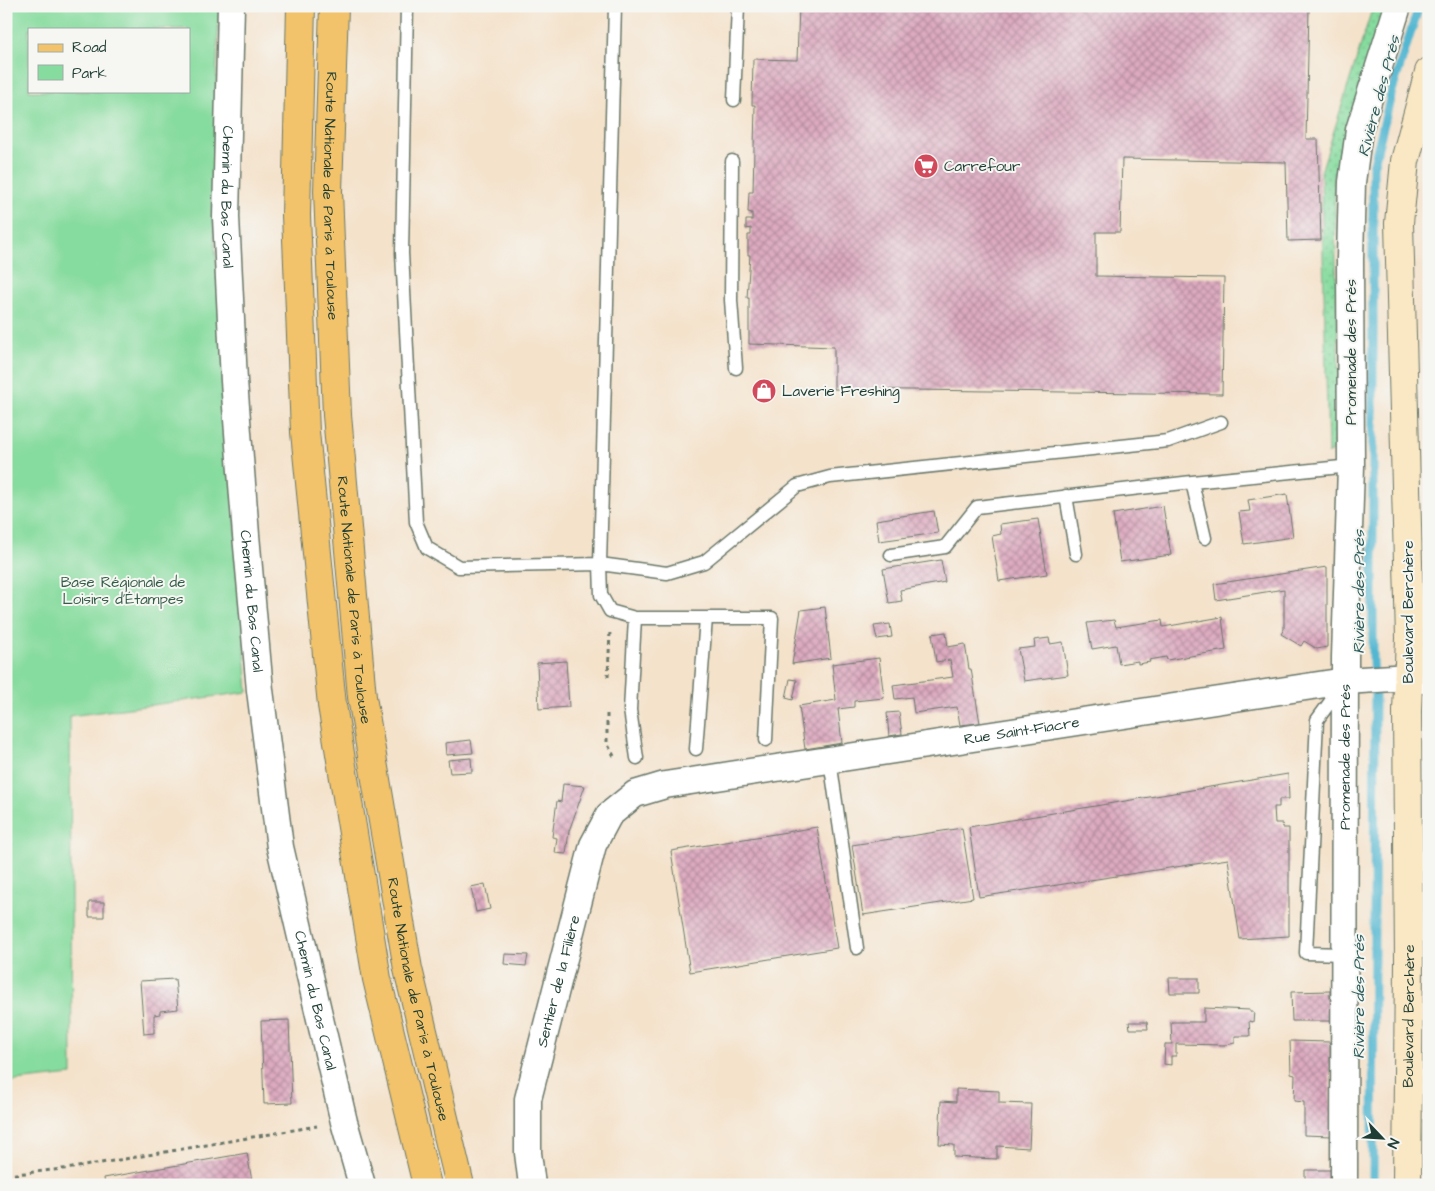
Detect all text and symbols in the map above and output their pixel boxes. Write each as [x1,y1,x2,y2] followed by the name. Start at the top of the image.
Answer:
[28,28,190,92] legend
[1352,33,1406,159] water label: Rivière des Prés
[72,37,107,58] text: Road
[72,63,107,84] text: Park
[317,71,343,321] street label: Route Nationale de Paris à Toulouse
[215,125,238,269] street label: Chemin du Bas Canal
[913,153,939,179] supermarket icon: Carrefour
[944,156,1020,177] place label: Carrefour
[1341,279,1362,425] street label: Promenade des Prés
[751,378,777,404] shop icon: Laverie Freshing
[782,381,900,403] place label: Laverie Freshing
[331,475,376,725] street label: Route Nationale de Paris à Toulouse
[235,529,268,673] street label: Chemin du Bas Canal
[1348,529,1370,654] water label: Rivière des Prés
[1398,540,1419,684] street label: Boulevard Berchère
[61,572,185,610] park label: Base Régionale de Loisirs d'Étampes
[1335,684,1356,830] street label: Promenade des Prés
[963,712,1081,750] street label: Rue Saint-Fiacre
[382,876,454,1123] street label: Route Nationale de Paris à Toulouse
[532,913,586,1050] street label: Sentier de la Filière
[289,929,342,1072] street label: Chemin du Bas Canal
[1348,934,1370,1059] water label: Rivière des Prés
[1398,944,1420,1088] street label: Boulevard Berchère
[1358,1114,1408,1164] north arrow
[1382,1135,1404,1151] text: N

